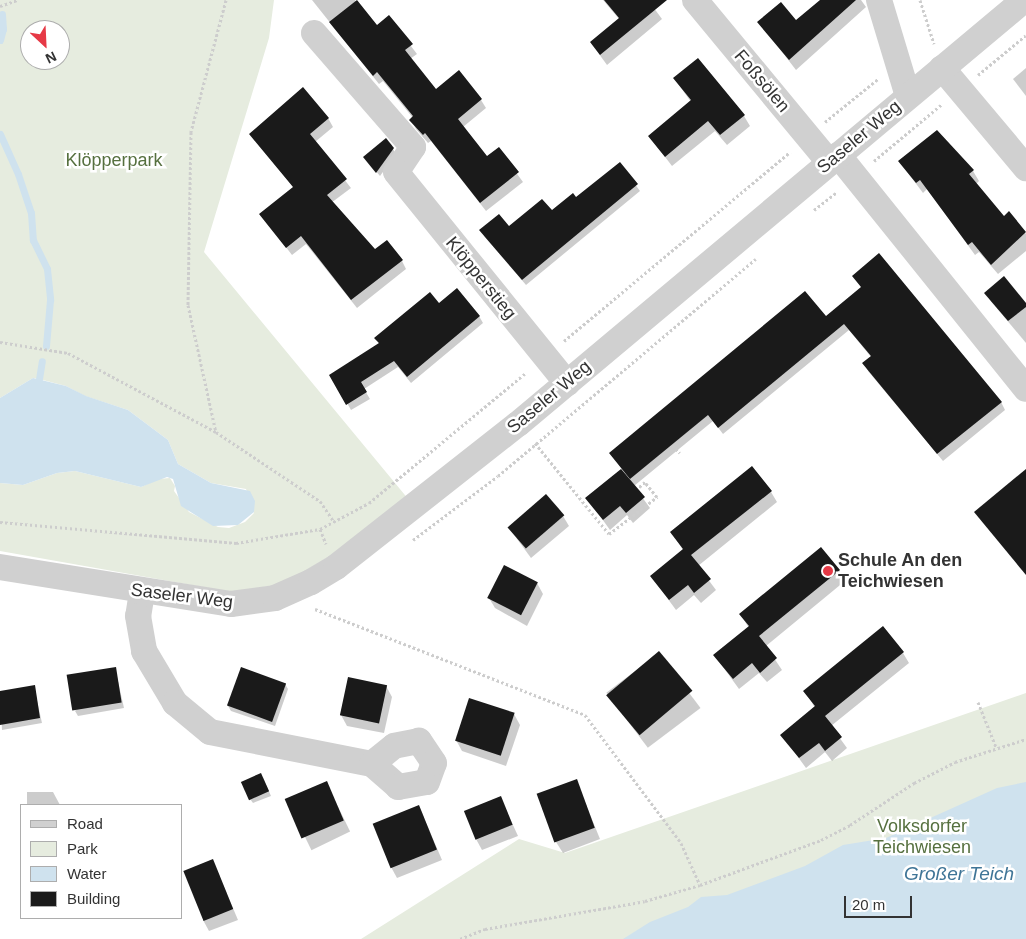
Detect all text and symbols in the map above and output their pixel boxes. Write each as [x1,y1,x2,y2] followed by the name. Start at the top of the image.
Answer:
[20,20,70,70] north arrow
[730,45,794,117] street label: Foßsölen
[43,48,59,67] text: N
[813,96,905,178] street label: Saseler Weg
[65,149,163,171] park label: Klöpperpark
[441,232,521,324] street label: Klöpperstieg
[503,356,595,438] street label: Saseler Weg
[838,550,963,592] place label: Schule An den Teichwiesen
[822,565,834,577] marker: Schule An den Teichwiesen
[130,579,234,613] street label: Saseler Weg
[20,804,182,919] legend
[67,815,103,832] text: Road
[873,816,971,859] park label: Volksdorfer Teichwiesen
[67,840,98,857] text: Park
[904,863,1014,885] water label: Großer Teich
[67,865,106,882] text: Water
[846,886,914,918] scale bar
[67,890,120,907] text: Building
[852,896,885,913] text: 20 m

